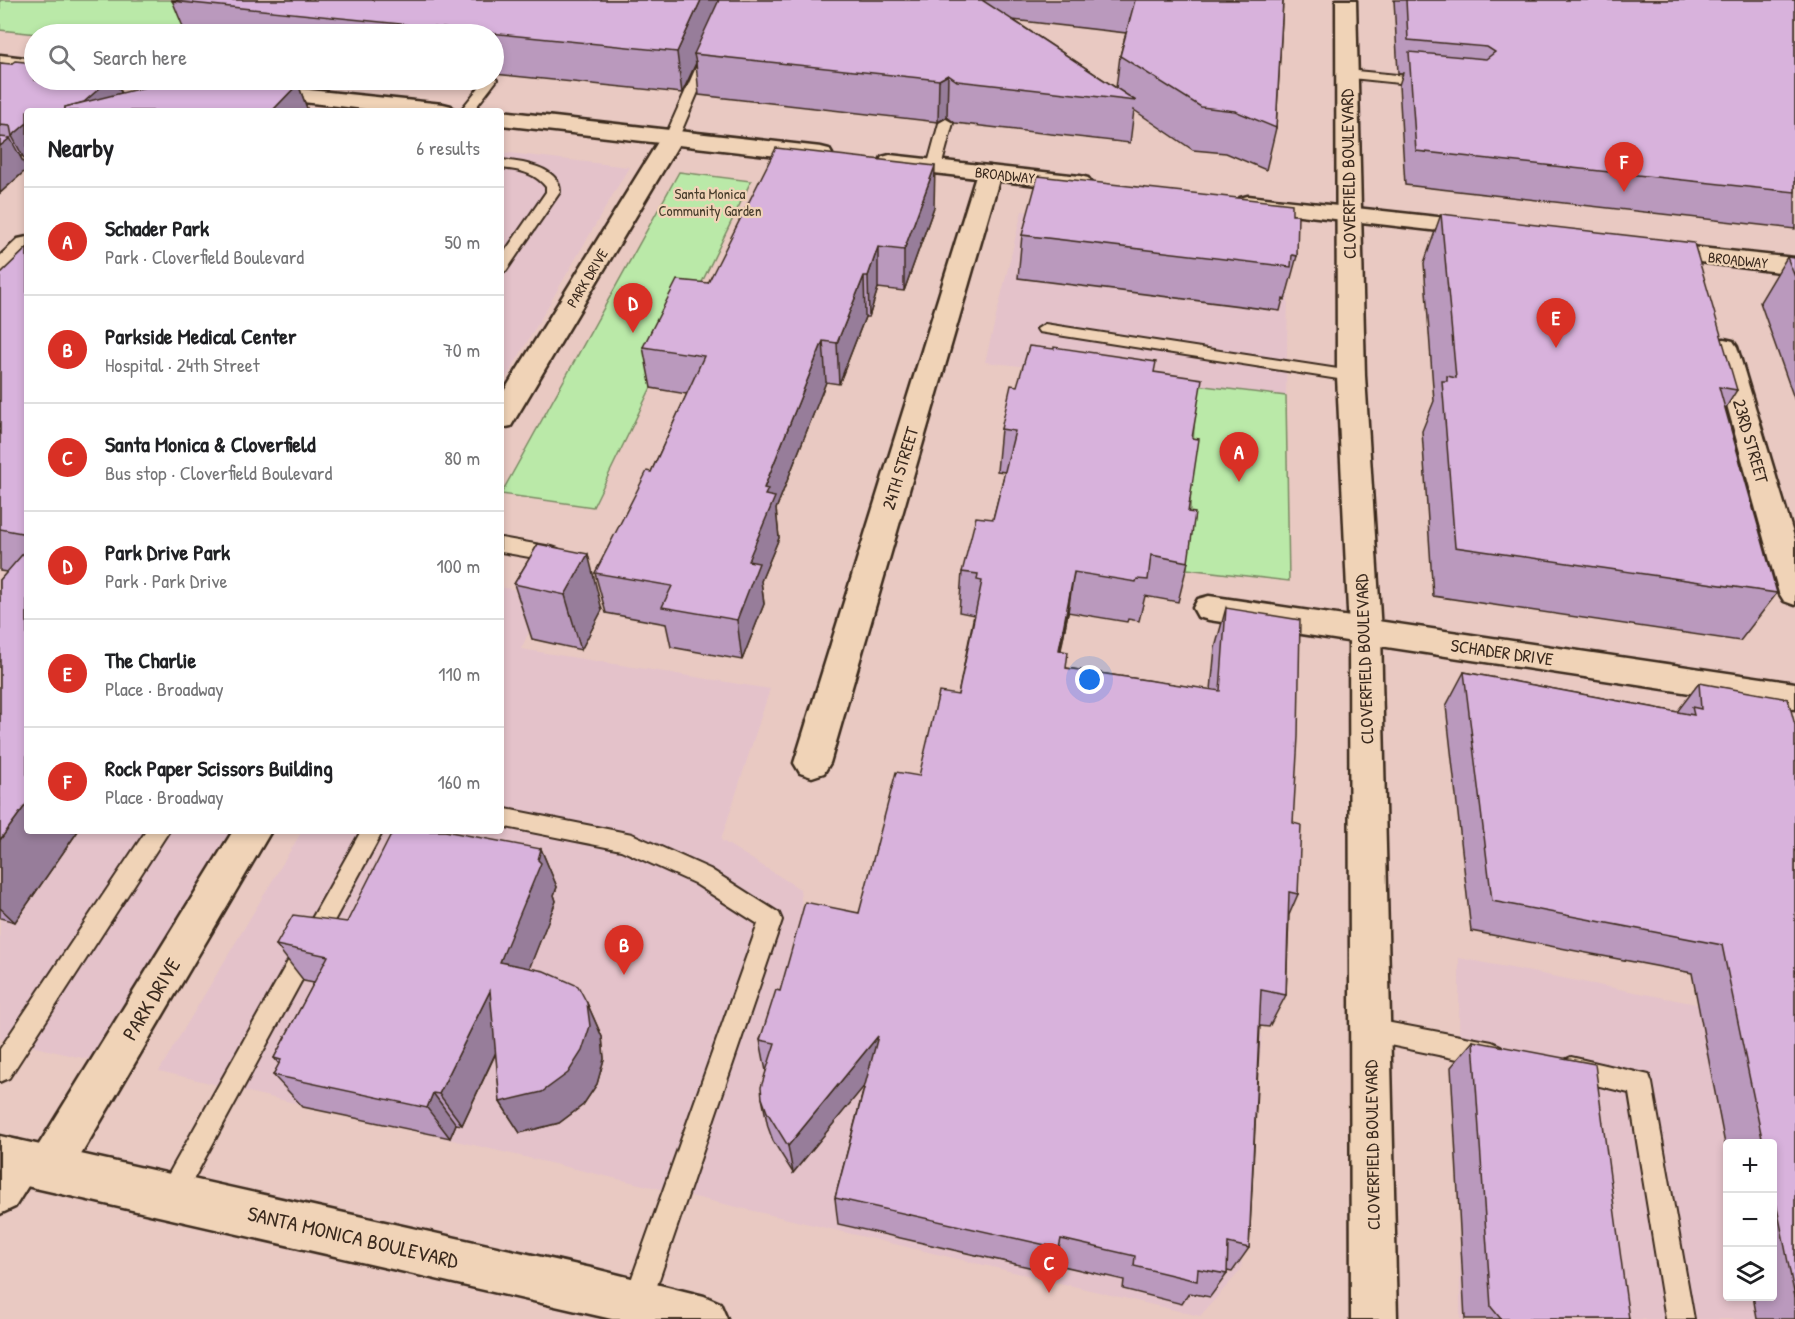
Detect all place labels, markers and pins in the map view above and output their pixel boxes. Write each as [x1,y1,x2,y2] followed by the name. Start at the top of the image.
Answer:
[1604,142,1644,192] pin: F
[614,284,652,333] pin: D
[1536,298,1576,348] pin: E
[1220,432,1258,482] pin: A
[604,926,644,975] pin: B
[1030,1244,1068,1293] pin: C

